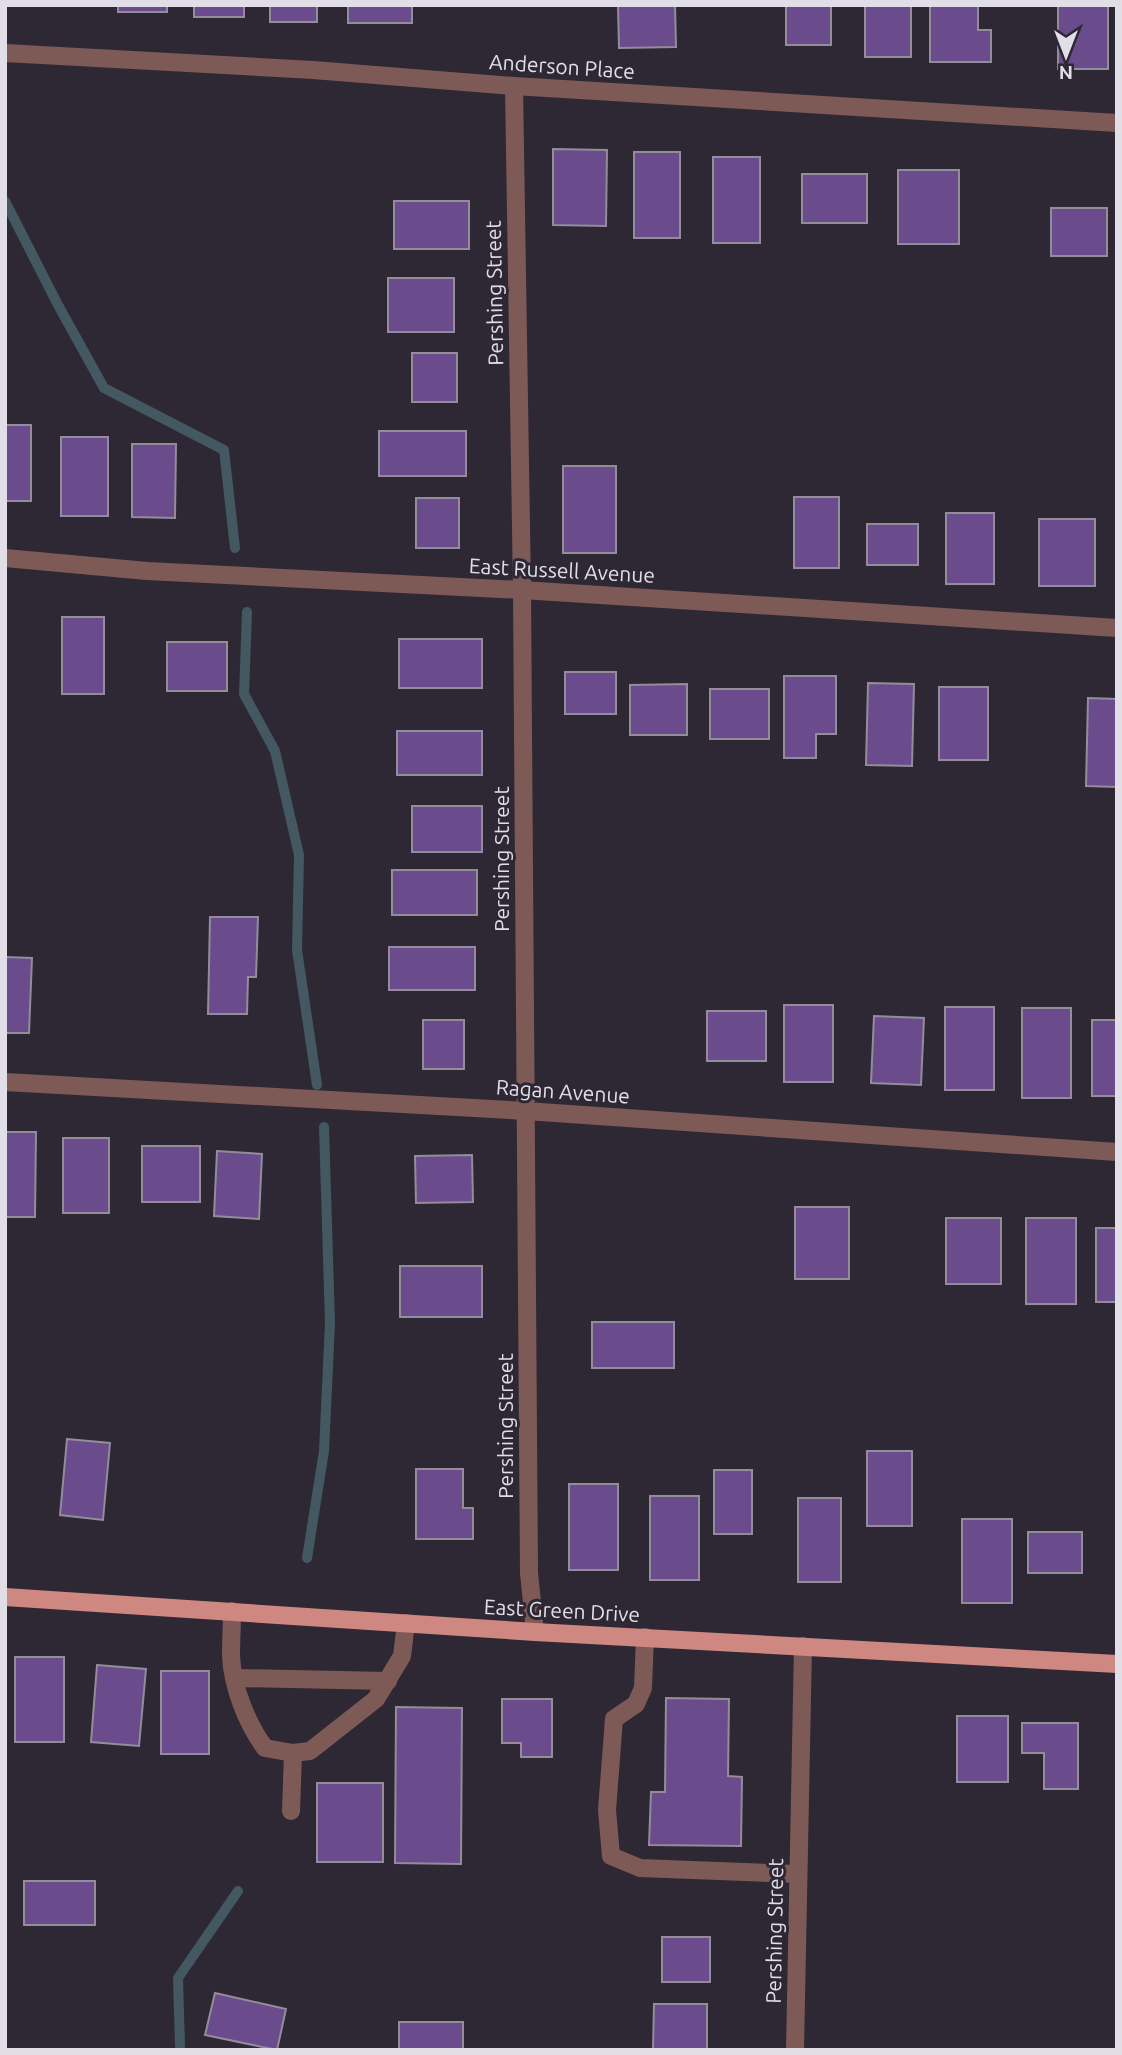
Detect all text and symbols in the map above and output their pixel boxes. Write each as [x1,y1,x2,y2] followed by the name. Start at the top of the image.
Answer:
[1031,21,1101,91] north arrow
[488,49,636,83] street label: Anderson Place
[1059,62,1073,84] text: N
[481,220,507,366] street label: Pershing Street
[468,553,656,587] street label: East Russell Avenue
[489,786,513,932] street label: Pershing Street
[495,1074,631,1108] street label: Ragan Avenue
[493,1353,517,1499] street label: Pershing Street
[483,1594,641,1626] street label: East Green Drive
[761,1858,787,2004] street label: Pershing Street

